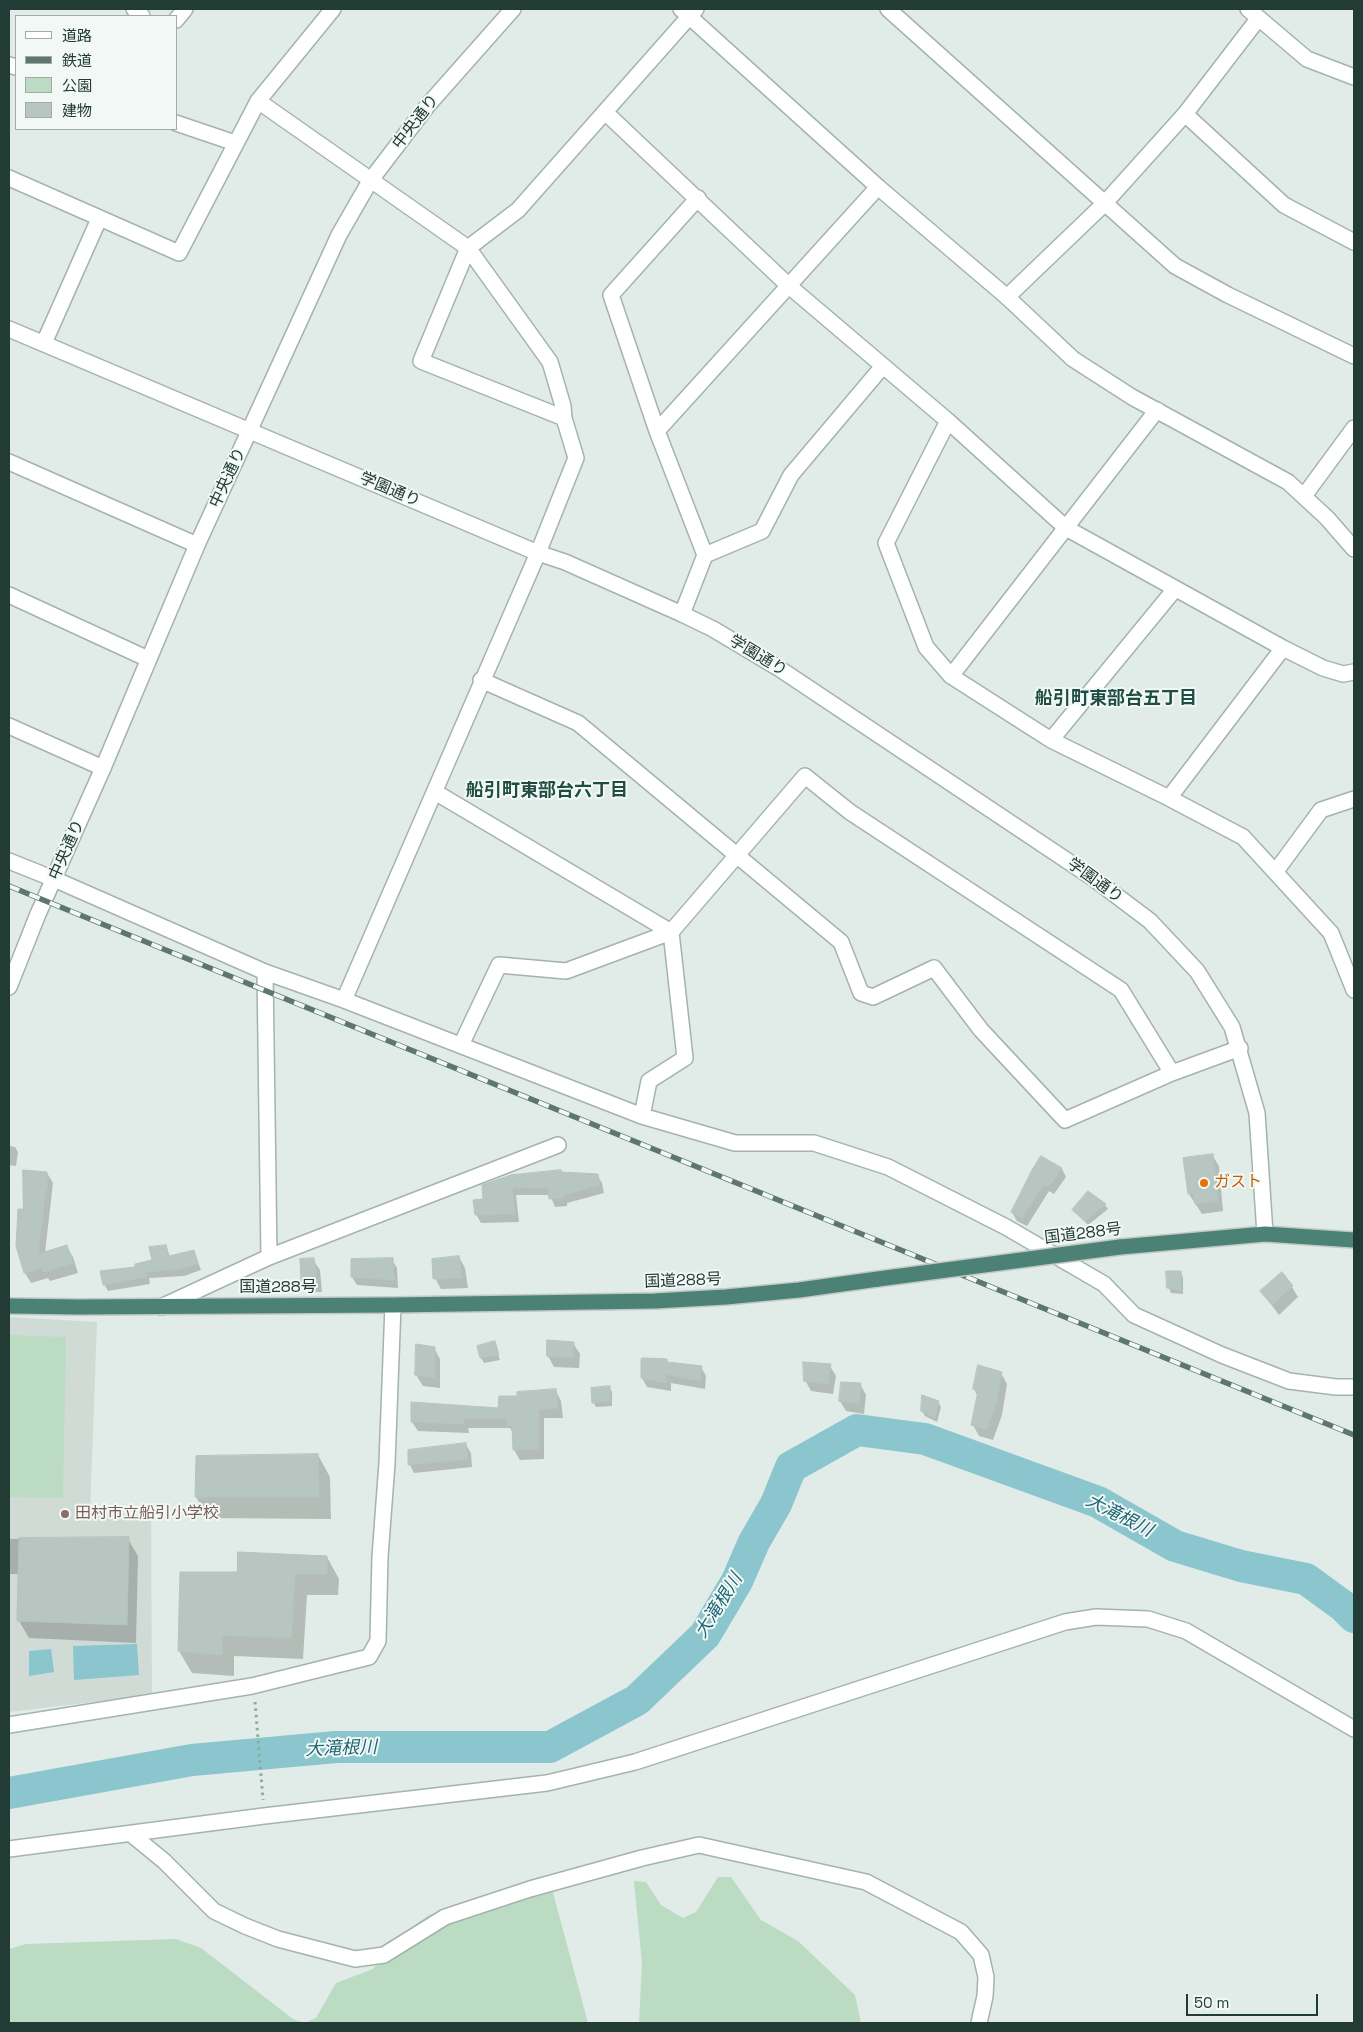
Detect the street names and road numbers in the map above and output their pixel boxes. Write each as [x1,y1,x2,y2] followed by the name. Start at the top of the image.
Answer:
[389,91,443,153] street label: 中央通り
[206,445,250,511] street label: 中央通り
[357,469,423,511] street label: 学園通り
[726,631,790,681] street label: 学園通り
[45,817,89,883] street label: 中央通り
[1063,854,1127,908] street label: 学園通り
[1043,1220,1123,1248] street label: 国道288号
[644,1270,722,1292] street label: 国道288号
[239,1278,317,1298] street label: 国道288号

